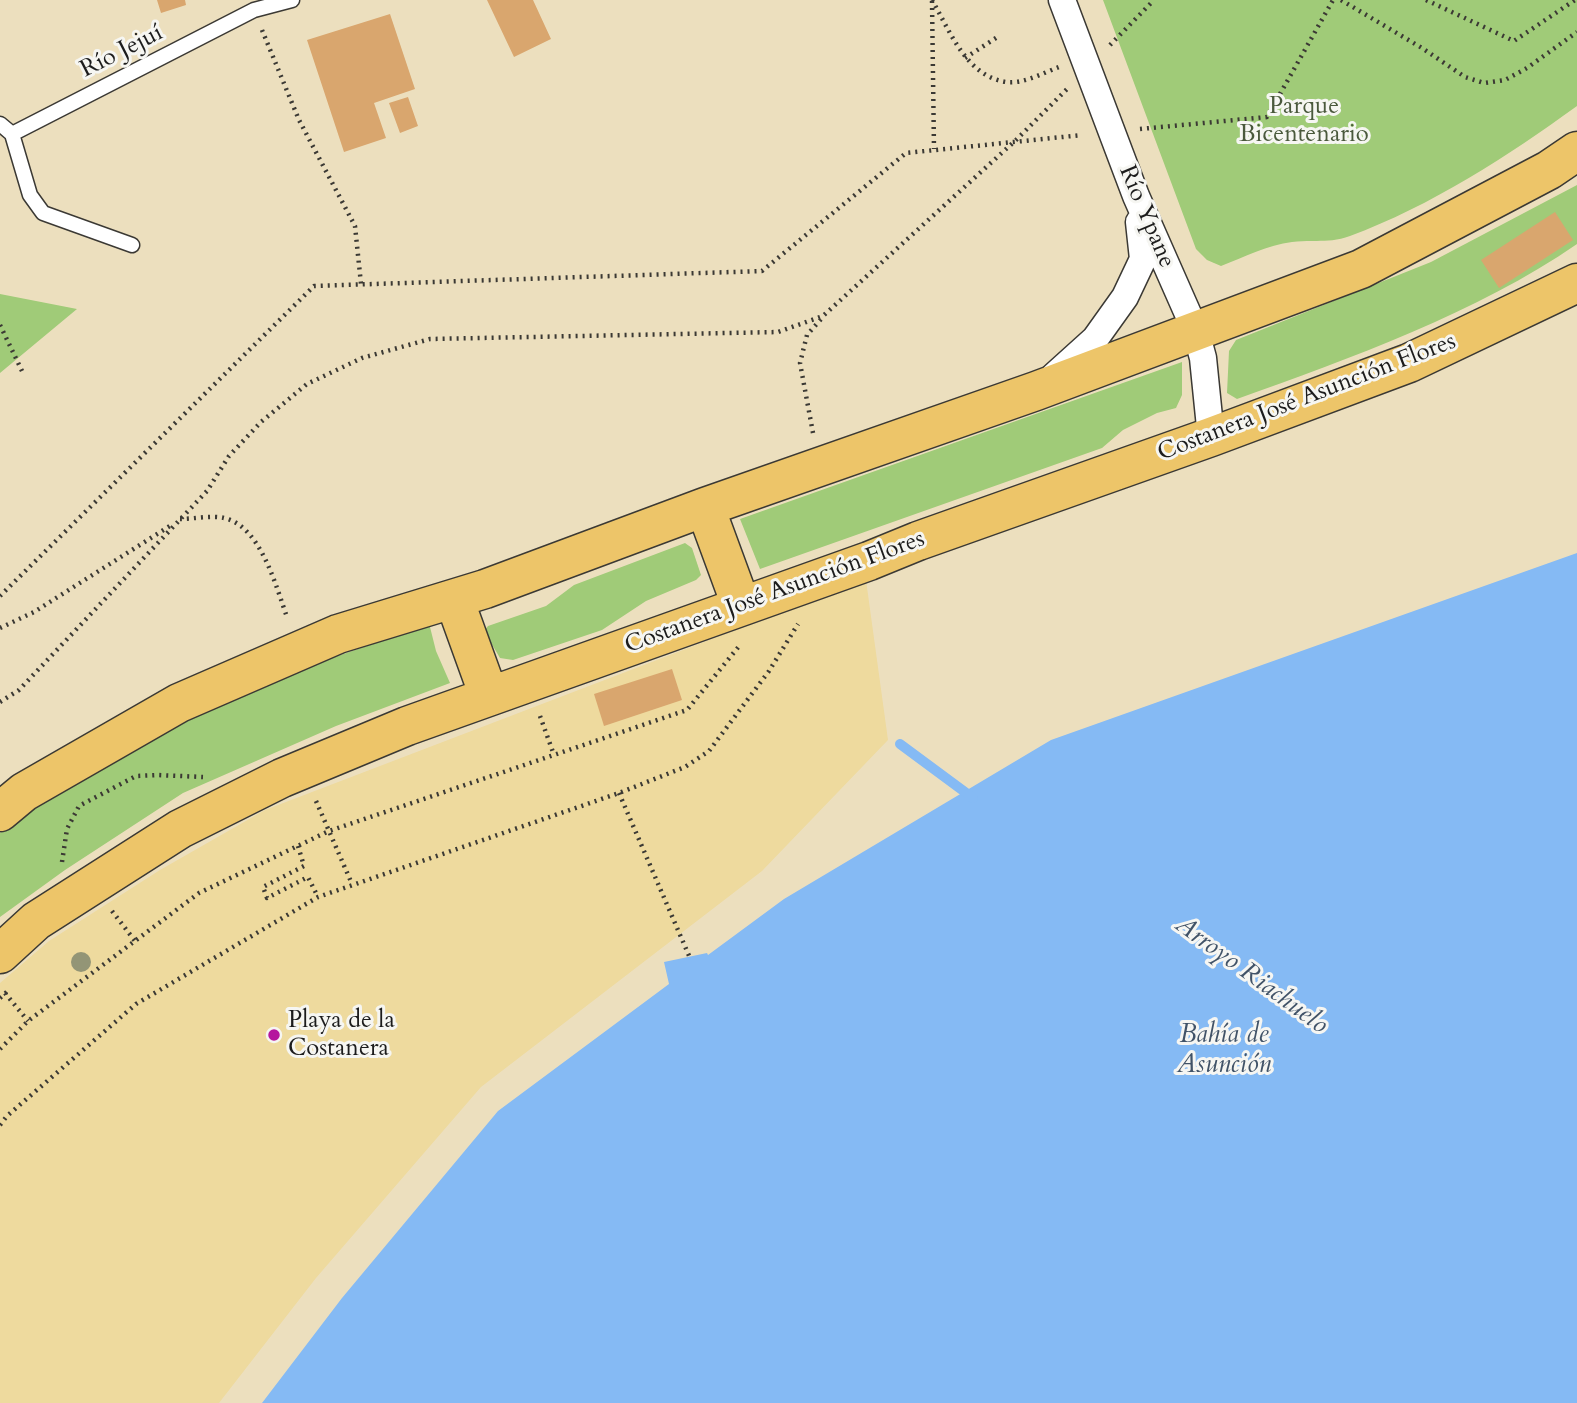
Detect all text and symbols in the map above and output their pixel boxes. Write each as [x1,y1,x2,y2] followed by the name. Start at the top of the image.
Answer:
[76,19,168,85] street label: Río Jejuí
[1239,93,1369,149] park label: Parque Bicentenario
[1112,161,1180,273] street label: Río Ypane
[1154,328,1460,468] street label: Costanera José Asunción Flores
[621,525,929,661] street label: Costanera José Asunción Flores
[1168,910,1334,1042] water label: Arroyo Riachuelo
[288,1007,395,1063] place label: Playa de la Costanera
[1177,1020,1271,1082] water label: Bahía de Asunción
[266,1027,282,1043] marker: Playa de la Costanera

